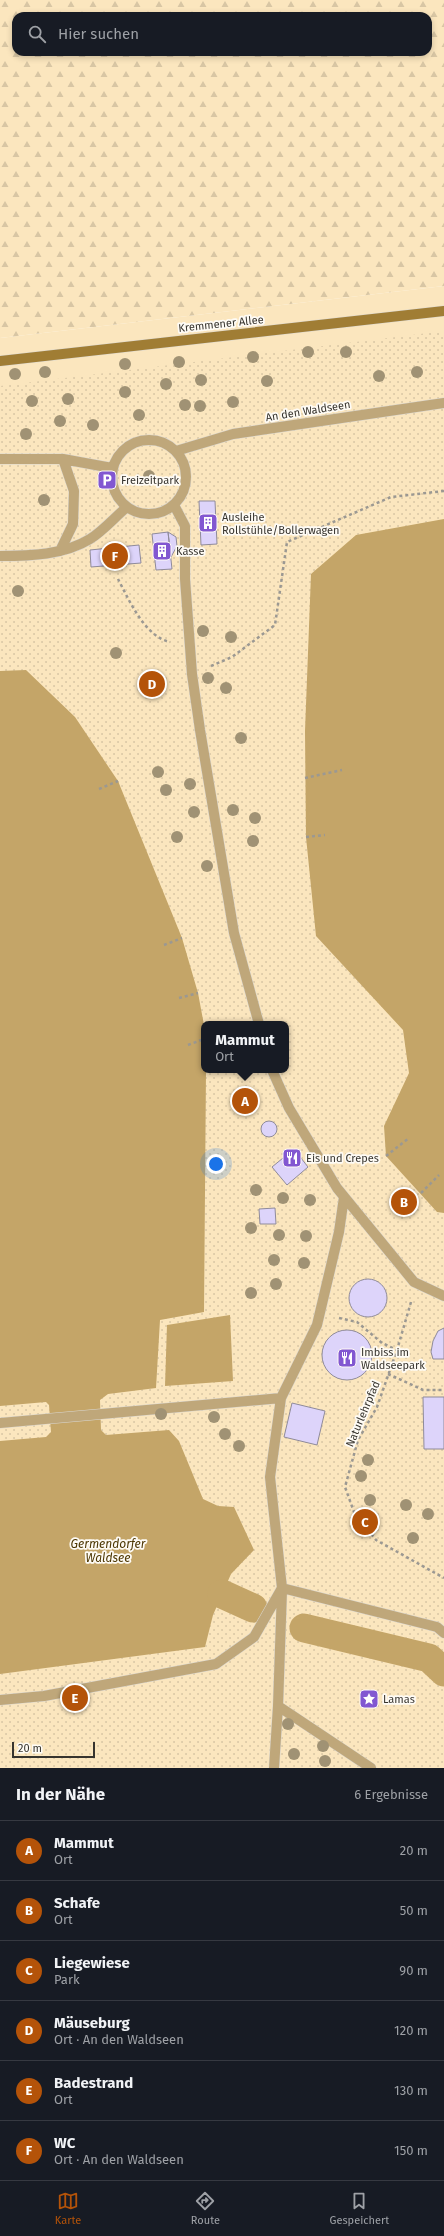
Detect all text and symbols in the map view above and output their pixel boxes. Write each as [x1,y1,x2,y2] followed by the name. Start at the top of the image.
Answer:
[12,12,432,56] search box
[26,23,48,45] icon: search
[58,25,139,43] text: Hier suchen
[178,313,264,335] street label: Kremmener Allee
[265,398,351,424] street label: An den Waldseen
[96,469,118,491] parking icon: Freizeitpark
[121,474,179,487] place label: Freizeitpark
[222,511,340,537] place label: Ausleihe Rollstühle/Bollerwagen
[197,512,219,534] building icon: Ausleihe Rollstühle/Bollerwagen
[151,540,173,562] building icon: Kasse
[102,541,128,571] pin: F
[176,545,204,558] place label: Kasse
[139,669,165,699] pin: D
[201,1021,289,1073] popup
[215,1031,275,1049] text: Mammut
[215,1049,234,1064] text: Ort
[232,1086,258,1116] pin: A
[281,1147,303,1169] restaurant icon: Eis und Crepes
[306,1152,379,1165] place label: Eis und Crepes
[206,1154,226,1174] your location
[391,1187,417,1217] pin: B
[361,1346,425,1372] place label: Imbiss im Waldseepark
[336,1347,358,1369] restaurant icon: Imbiss im Waldseepark
[343,1379,383,1449] street label: Naturlehrpfad
[352,1507,378,1537] pin: C
[71,1537,146,1565] water label: Germendorfer Waldsee
[62,1683,88,1713] pin: E
[358,1688,380,1710] place icon: Lamas
[383,1693,415,1706] place label: Lamas
[12,1740,95,1759] scale bar
[18,1742,42,1755] text: 20 m
[16,1784,105,1805] text: In der Nähe
[354,1787,428,1802] text: 6 Ergebnisse
[54,1834,114,1852] text: Mammut
[25,1843,33,1858] text: A
[400,1843,428,1858] text: 20 m
[54,1852,73,1867] text: Ort
[54,1894,100,1912] text: Schafe
[25,1903,33,1918] text: B
[400,1903,428,1918] text: 50 m
[54,1912,73,1927] text: Ort
[54,1954,130,1972] text: Liegewiese
[25,1963,33,1978] text: C
[399,1963,428,1978] text: 90 m
[54,1972,80,1987] text: Park
[54,2014,130,2032] text: Mäuseburg
[25,2023,33,2038] text: D
[394,2023,428,2038] text: 120 m
[54,2032,184,2047] text: Ort · An den Waldseen
[54,2074,133,2092] text: Badestrand
[26,2083,32,2098] text: E
[394,2083,428,2098] text: 130 m
[54,2092,73,2107] text: Ort
[54,2134,75,2152] text: WC
[26,2143,32,2158] text: F
[394,2143,428,2158] text: 150 m
[54,2152,184,2167] text: Ort · An den Waldseen
[55,2190,81,2227] tab: Karte
[191,2190,220,2227] tab: Route
[330,2190,389,2227] tab: Gespeichert

